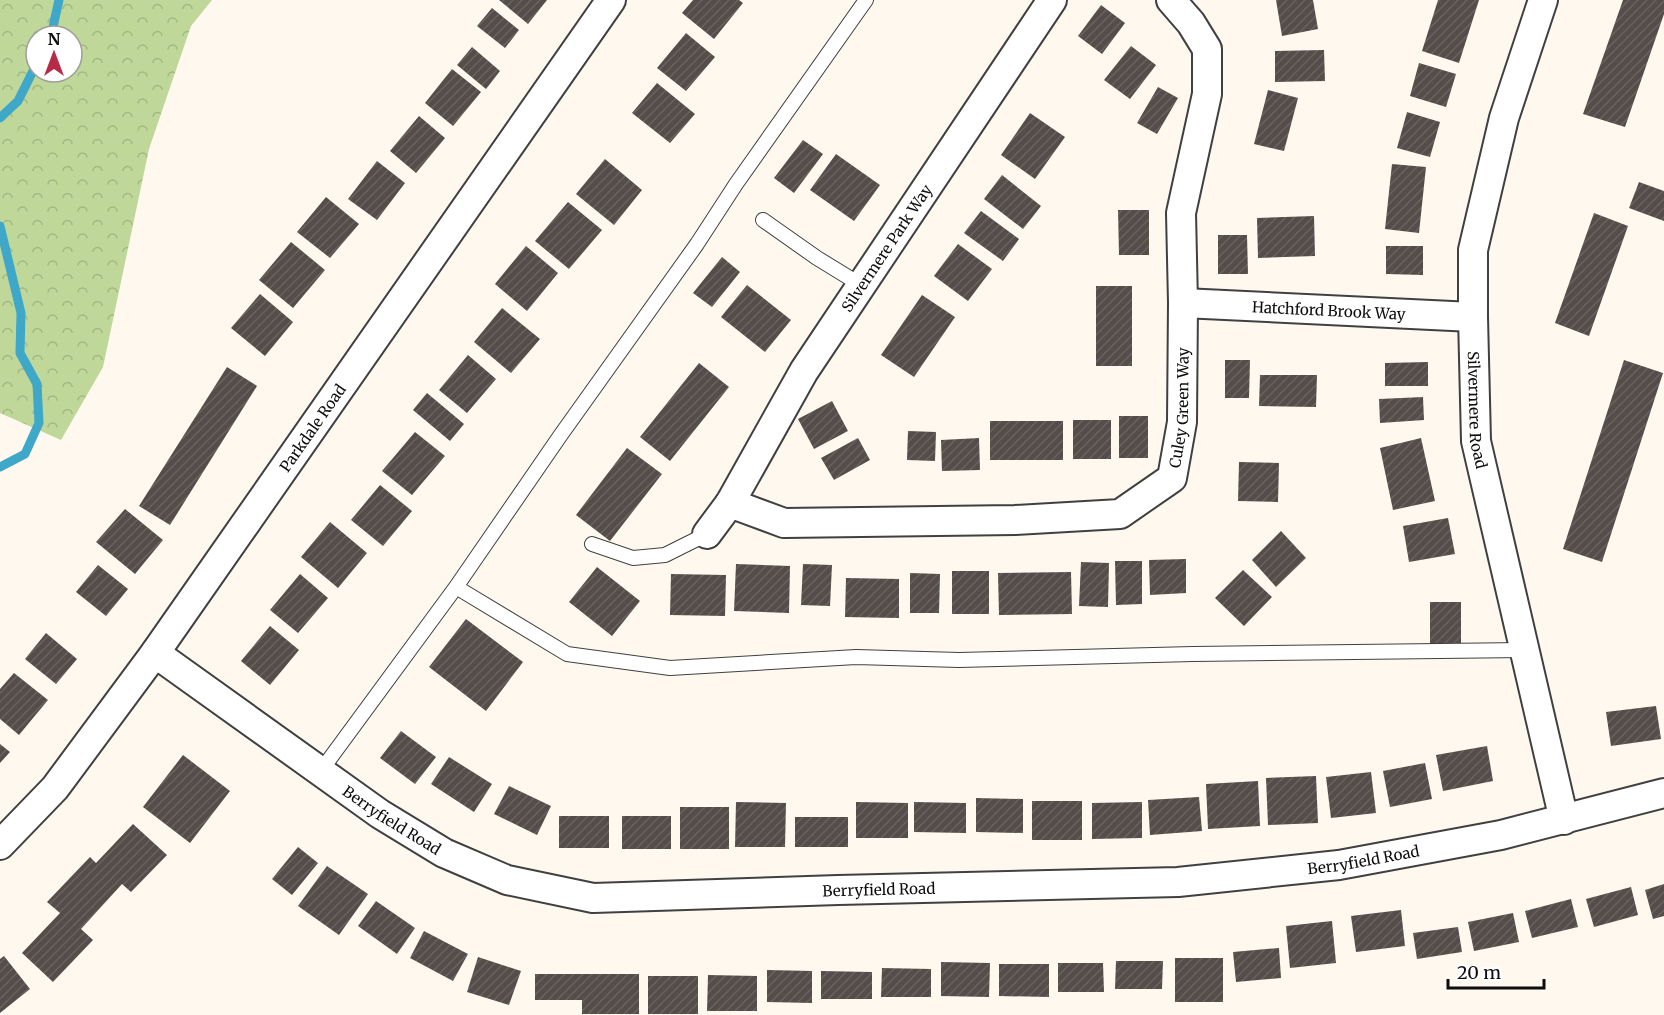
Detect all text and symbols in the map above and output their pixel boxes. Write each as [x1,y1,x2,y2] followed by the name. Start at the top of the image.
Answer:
[24,24,84,84] north arrow
[48,29,61,49] text: N
[837,180,936,315] street label: Silvermere Park Way
[1252,297,1406,323] street label: Hatchford Brook Way
[1164,347,1192,469] street label: Culey Green Way
[1464,351,1492,470] street label: Silvermere Road
[275,380,350,475] street label: Parkdale Road
[339,781,445,858] street label: Berryfield Road
[1307,841,1421,878] street label: Berryfield Road
[822,878,936,900] street label: Berryfield Road
[1448,952,1544,990] scale bar
[1457,961,1501,984] text: 20 m

